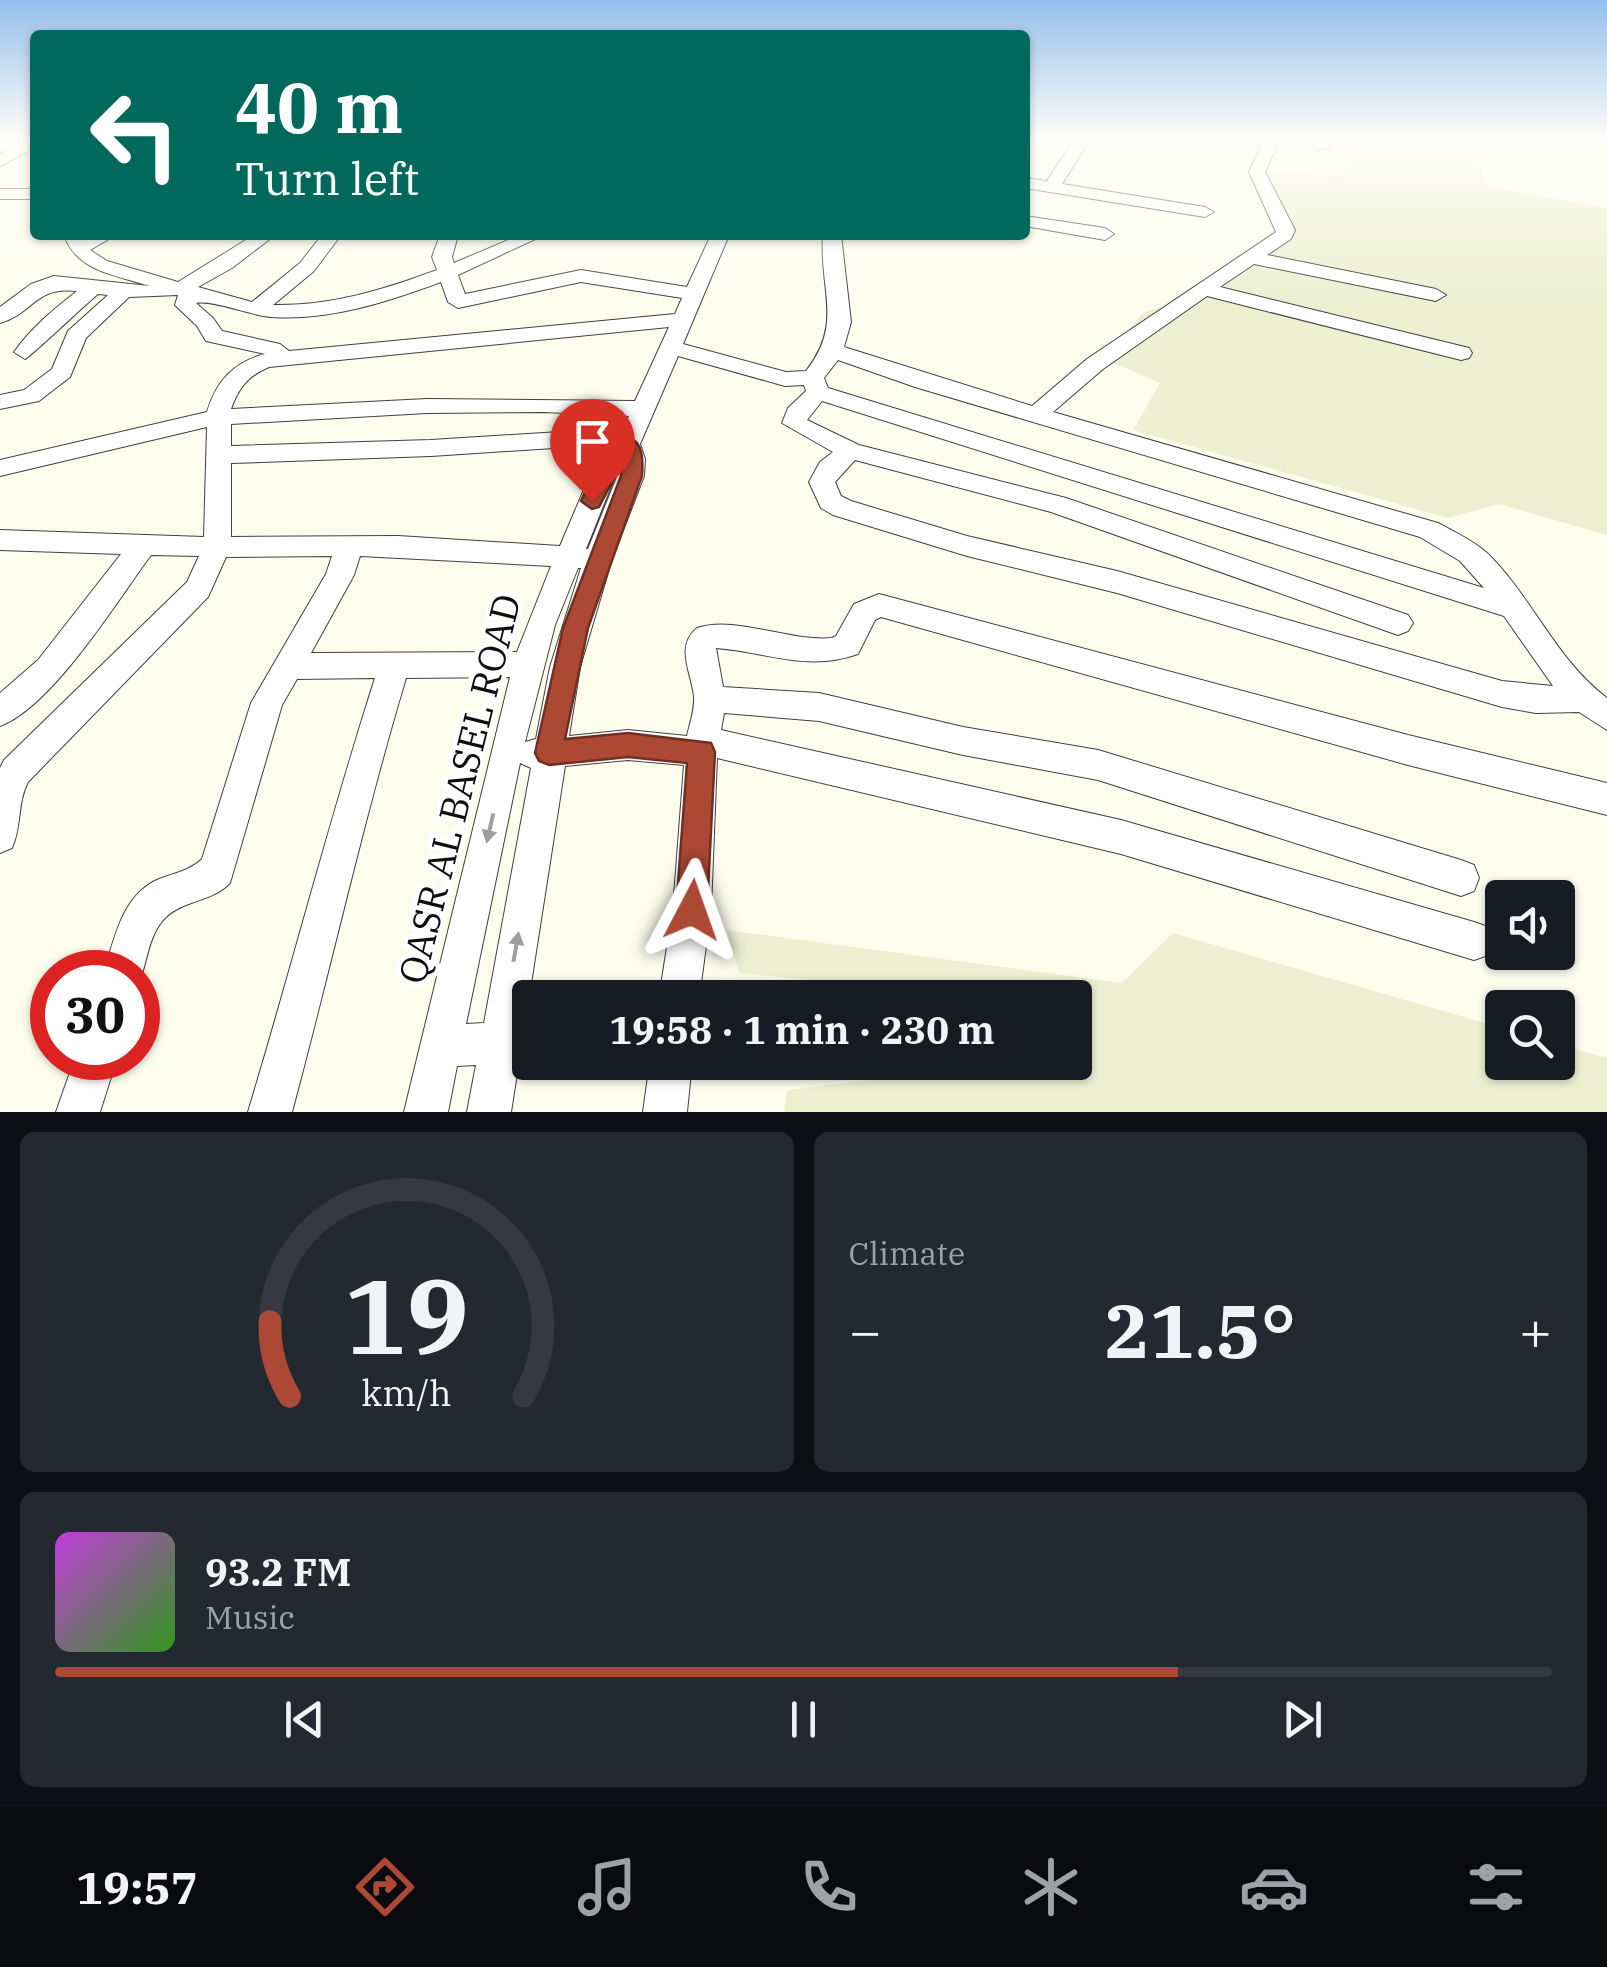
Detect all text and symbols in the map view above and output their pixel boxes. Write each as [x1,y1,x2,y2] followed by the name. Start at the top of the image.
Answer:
[235,61,403,152] text: 40 m
[70,70,200,200] icon: left
[235,149,419,207] text: Turn left
[550,399,635,502] pin
[565,414,620,469] icon: arrive
[386,589,531,988] street label: QASR AL BASEL ROAD
[482,813,498,844] one-way arrow
[640,858,744,962] position arrow
[1485,880,1575,1080] map controls
[1485,880,1575,970] button: sound
[509,931,525,962] one-way arrow
[30,950,160,1080] speed limit sign: 30
[1485,990,1575,1080] button: search
[609,1005,995,1054] text: 19:58 · 1 min · 230 m
[849,1232,965,1274] text: Climate
[344,1247,469,1383] text: 19
[1105,1281,1296,1379] text: 21.5°
[849,1295,882,1366] text: −
[1519,1295,1552,1366] text: +
[362,1369,452,1416] text: km/h
[205,1547,351,1596] text: 93.2 FM
[205,1596,295,1638] text: Music
[277,1692,332,1747] icon: previous
[776,1692,831,1747] icon: pause
[1275,1692,1330,1747] icon: next
[350,1852,420,1922] icon: directions
[572,1852,642,1922] icon: music
[794,1852,864,1922] icon: phone
[1016,1852,1086,1922] icon: climate
[1239,1852,1309,1922] icon: car
[1461,1852,1531,1922] icon: filters
[76,1858,198,1916] text: 19:57

